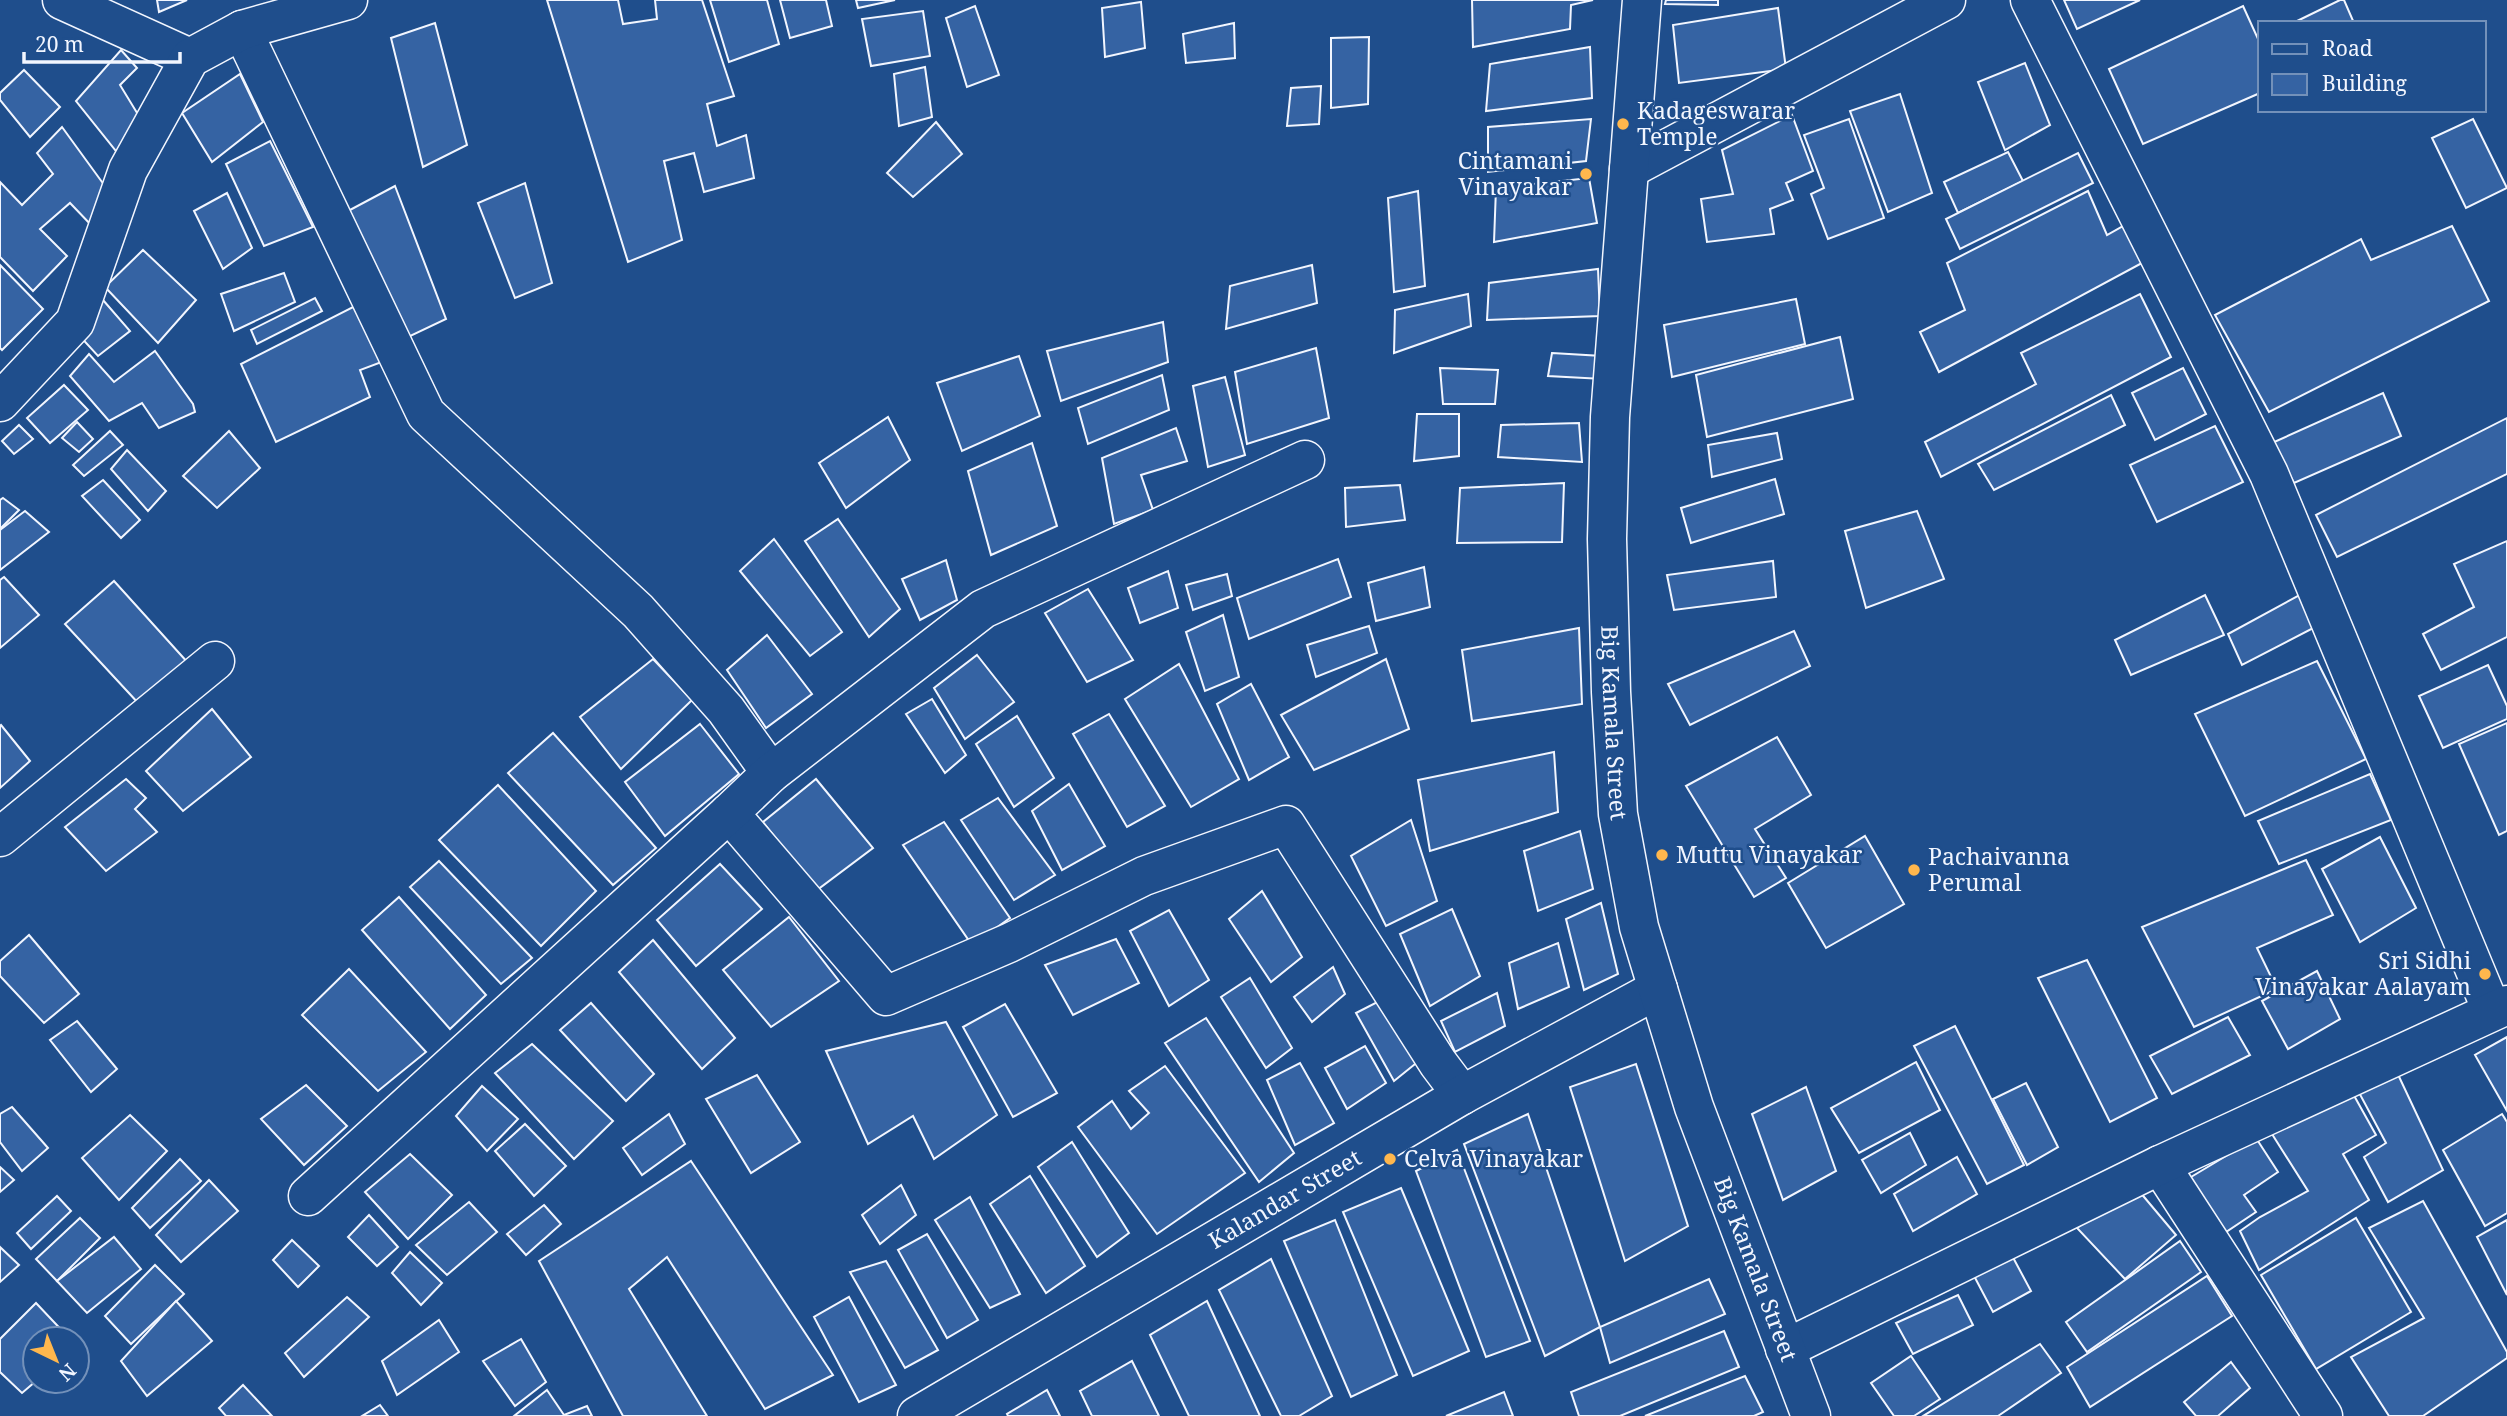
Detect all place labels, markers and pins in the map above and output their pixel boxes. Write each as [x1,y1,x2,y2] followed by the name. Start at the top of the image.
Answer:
[1637,94,1795,152] place label: Kadageswarar Temple
[1615,116,1631,132] marker: Kadageswarar Temple
[1458,144,1573,202] place label: Cintamani Vinayakar
[1578,166,1594,182] marker: Cintamani Vinayakar
[1676,838,1863,870] place label: Muttu Vinayakar
[1928,840,2070,898] place label: Pachaivanna Perumal
[1654,847,1670,863] marker: Muttu Vinayakar
[1906,862,1922,878] marker: Pachaivanna Perumal
[2255,944,2472,1002] place label: Sri Sidhi Vinayakar Aalayam
[2477,966,2493,982] marker: Sri Sidhi Vinayakar Aalayam
[1404,1142,1583,1174] place label: Celva Vinayakar
[1382,1151,1398,1167] marker: Celva Vinayakar

